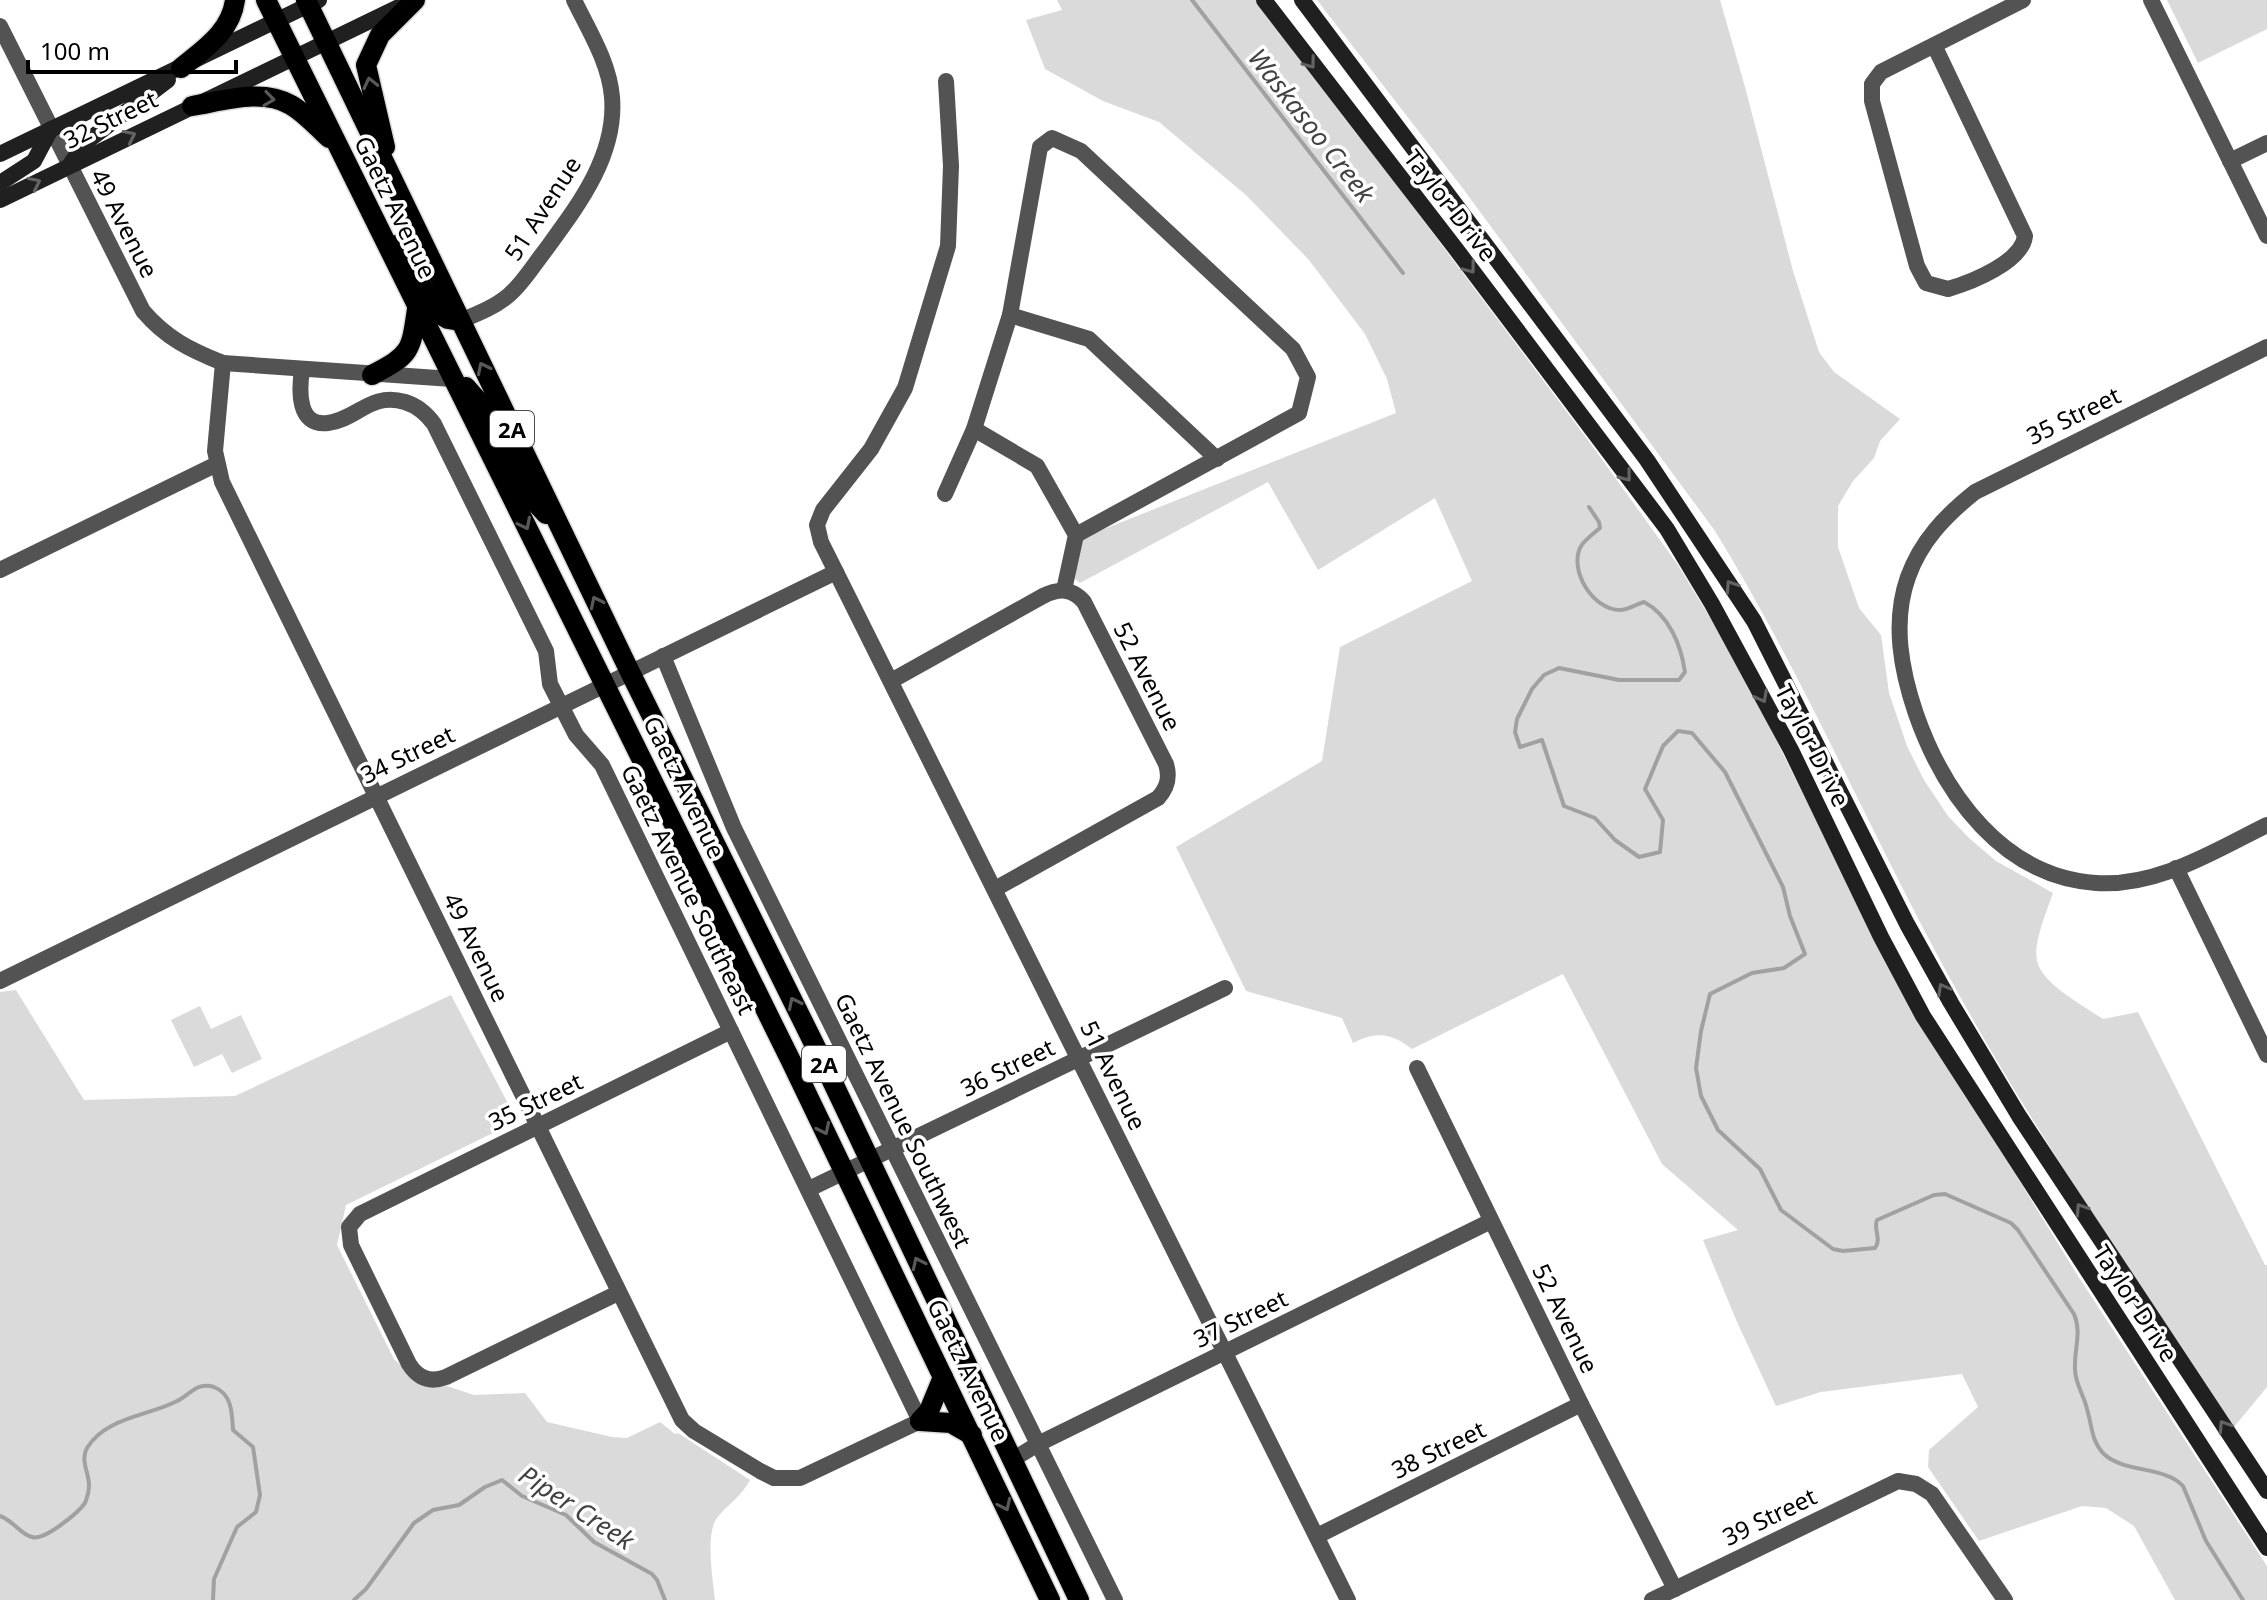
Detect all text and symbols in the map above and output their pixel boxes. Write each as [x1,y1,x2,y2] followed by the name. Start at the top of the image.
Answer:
[28,24,236,74] scale bar
[40,34,110,67] text: 100 m
[1240,40,1384,210] water label: Waskasoo Creek
[1301,54,1315,68] one-way arrow
[362,77,379,91] one-way arrow
[58,82,163,156] street label: 32 Street
[262,90,275,107] one-way arrow
[122,130,137,146] one-way arrow
[347,130,445,284] street label: Gaetz Avenue
[1397,142,1505,268] street label: Taylor Drive
[496,150,588,266] street label: 51 Avenue
[84,163,166,283] street label: 49 Avenue
[26,177,41,193] one-way arrow
[1460,259,1475,273] one-way arrow
[477,362,493,376] one-way arrow
[2021,378,2126,452] street label: 35 Street
[490,411,534,447] road number: 2A
[1616,467,1630,482] one-way arrow
[515,515,531,530] one-way arrow
[1725,580,1740,594] one-way arrow
[590,596,605,611] one-way arrow
[1107,616,1189,736] street label: 52 Avenue
[1768,678,1858,812] street label: Taylor Drive
[1752,688,1768,702] one-way arrow
[636,710,734,864] street label: Gaetz Avenue
[355,717,460,791] street label: 34 Street
[614,758,764,1020] street label: Gaetz Avenue Southeast
[436,887,518,1007] street label: 49 Avenue
[1937,983,1953,998] one-way arrow
[828,987,980,1253] street label: Gaetz Avenue Southwest
[788,997,803,1012] one-way arrow
[1073,1015,1155,1135] street label: 51 Avenue
[955,1030,1060,1104] street label: 36 Street
[802,1046,846,1082] road number: 2A
[483,1064,588,1138] street label: 35 Street
[814,1121,830,1135] one-way arrow
[2075,1204,2090,1218] one-way arrow
[2086,1238,2186,1368] street label: Taylor Drive
[912,1256,928,1271] one-way arrow
[1525,1258,1607,1378] street label: 52 Avenue
[1188,1281,1293,1355] street label: 37 Street
[920,1293,1018,1447] street label: Gaetz Avenue
[1386,1412,1491,1486] street label: 38 Street
[2219,1421,2234,1435] one-way arrow
[512,1456,642,1558] water label: Piper Creek
[1717,1479,1822,1553] street label: 39 Street
[995,1497,1011,1512] one-way arrow

